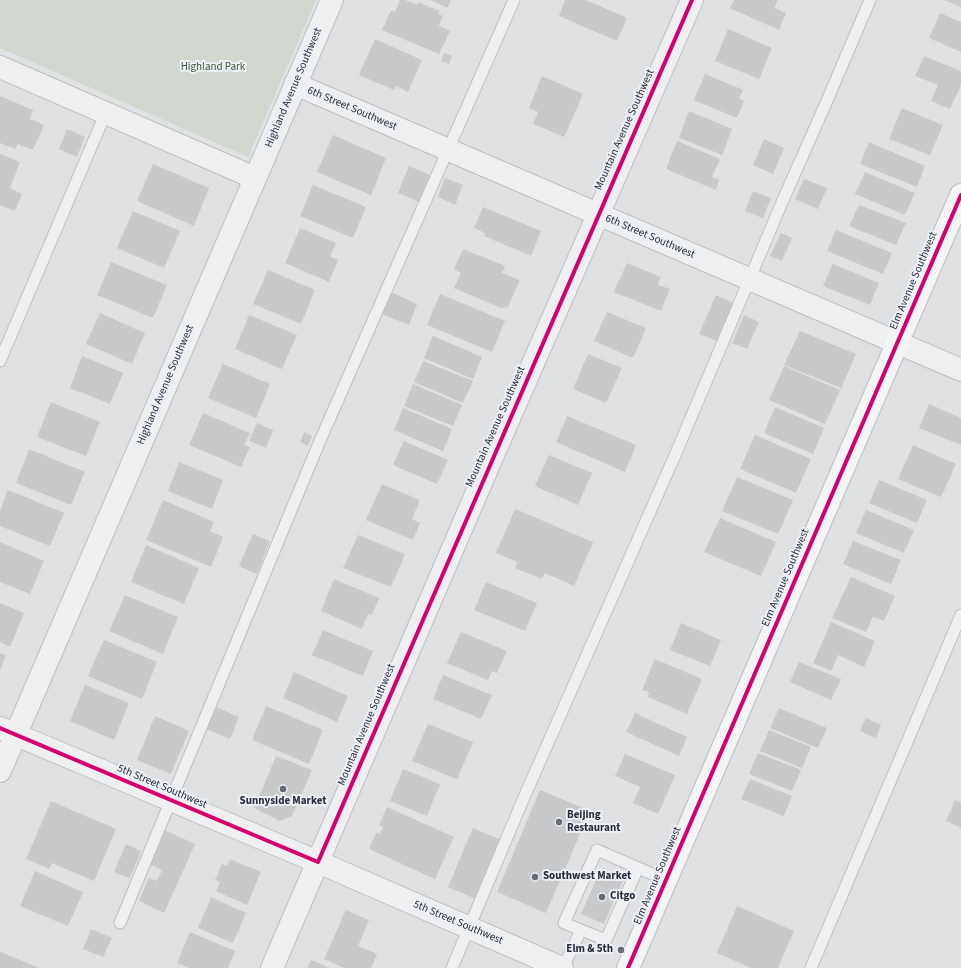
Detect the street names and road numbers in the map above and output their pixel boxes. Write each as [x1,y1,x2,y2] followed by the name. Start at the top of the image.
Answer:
[263,26,325,150] street label: Highland Avenue Southwest
[592,67,658,193] street label: Mountain Avenue Southwest
[305,84,399,134] street label: 6th Street Southwest
[603,212,697,262] street label: 6th Street Southwest
[887,230,941,332] street label: Elm Avenue Southwest
[135,323,197,447] street label: Highland Avenue Southwest
[463,364,529,490] street label: Mountain Avenue Southwest
[759,527,813,629] street label: Elm Avenue Southwest
[335,662,399,788] street label: Mountain Avenue Southwest
[115,762,209,812] street label: 5th Street Southwest
[631,825,685,927] street label: Elm Avenue Southwest
[411,898,505,948] street label: 5th Street Southwest

